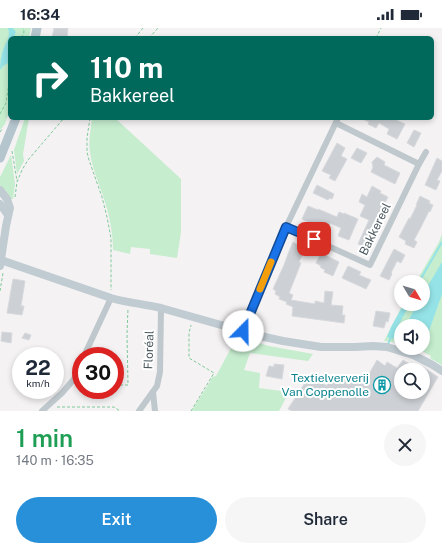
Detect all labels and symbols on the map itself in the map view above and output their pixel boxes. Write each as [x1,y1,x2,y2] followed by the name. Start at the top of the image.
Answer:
[356,200,394,257] street label: Bakkereel
[297,222,331,256] pin
[394,275,430,311] north arrow
[222,310,264,352] position arrow
[141,330,157,370] street label: Floréal
[72,347,124,399] speed limit sign: 30
[282,371,369,399] place label: Textielververij Van Coppenolle
[372,375,392,395] building icon: Textielververij Van Coppenolle

